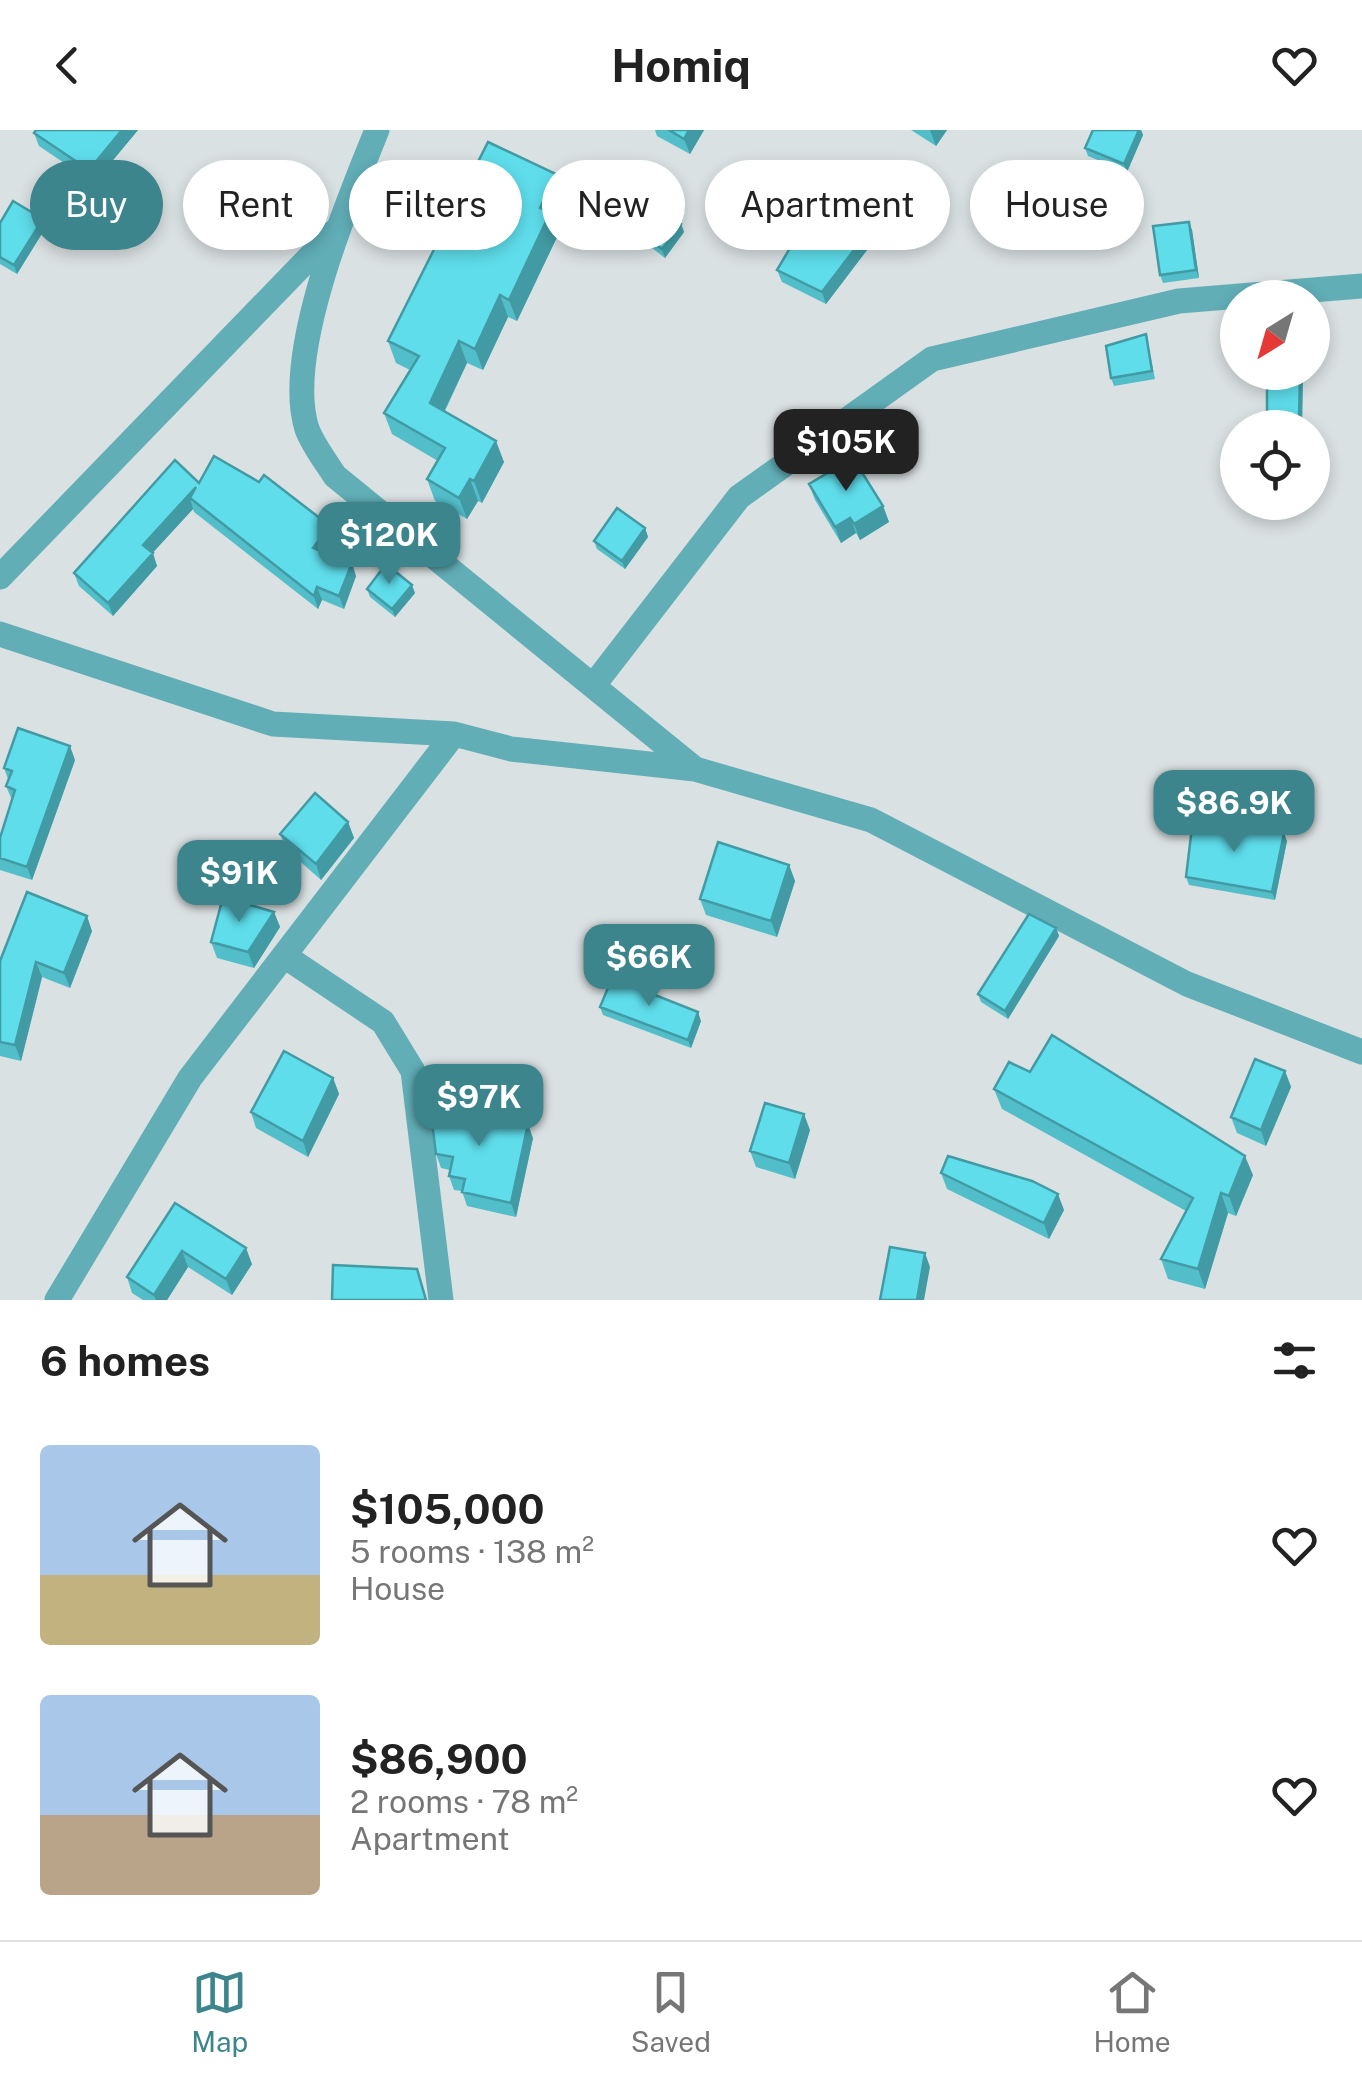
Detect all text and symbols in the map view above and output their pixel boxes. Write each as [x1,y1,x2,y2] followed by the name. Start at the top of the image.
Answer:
[40,38,95,93] icon: back
[1267,38,1322,93] icon: heart
[611,39,751,92] text: Homiq
[30,160,163,250] chip: Buy
[183,160,329,250] chip: Rent
[349,160,522,250] chip: Filters
[542,160,685,250] chip: New
[705,160,950,250] chip: Apartment
[970,160,1144,250] chip: House
[1220,280,1330,390] north arrow
[1220,280,1330,520] map controls
[776,409,916,494] pin: $105K
[1220,410,1330,520] button: locate
[796,423,896,460] text: $105K
[319,502,459,587] pin: $120K
[339,516,439,553] text: $120K
[1153,770,1315,855] pin: $86.9K
[1176,784,1292,821] text: $86.9K
[180,840,298,925] pin: $91K
[199,854,279,891] text: $91K
[590,924,708,1009] pin: $66K
[606,938,692,975] text: $66K
[420,1064,538,1149] pin: $97K
[436,1078,522,1115] text: $97K
[1267,1333,1322,1388] icon: filters
[40,1336,210,1385] text: 6 homes
[350,1484,545,1533] text: $105,000
[120,1485,240,1605] icon: home
[1267,1518,1322,1573] icon: heart
[350,1533,594,1570] text: 5 rooms · 138 m²
[350,1570,445,1607] text: House
[350,1734,528,1783] text: $86,900
[120,1735,240,1855] icon: home
[1267,1768,1322,1823] icon: heart
[350,1783,578,1820] text: 2 rooms · 78 m²
[350,1820,510,1857] text: Apartment
[191,1965,248,2058] tab: Map
[631,1965,711,2058] tab: Saved
[1093,1965,1171,2058] tab: Home

